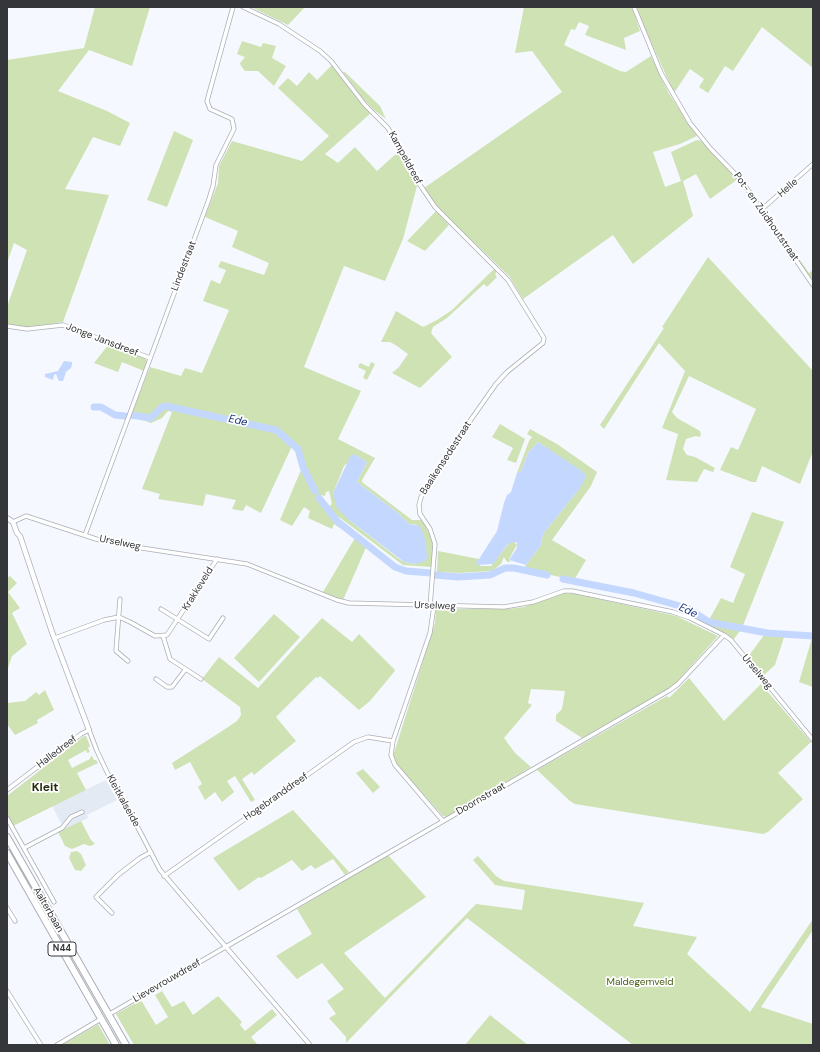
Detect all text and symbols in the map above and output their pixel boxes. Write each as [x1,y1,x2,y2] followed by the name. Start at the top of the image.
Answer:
[386,129,424,187] street label: Kampeldreef
[731,170,801,264] street label: Pot- en Zuidhoutstraat
[776,176,800,200] street label: Helle
[169,239,199,293] street label: Lindestraat
[64,321,140,359] street label: Jonge Jansdreef
[227,413,249,429] water label: Ede
[418,419,474,497] street label: Baaikensedestraat
[98,533,142,553] street label: Urselweg
[180,565,216,613] street label: Krakkeveld
[414,599,456,613] street label: Urselweg
[677,601,699,621] water label: Ede
[739,652,775,692] street label: Urselweg
[35,733,79,771] street label: Halledreef
[242,770,310,824] street label: Hogebranddreef
[104,773,142,829] street label: Kleitkalseide
[454,780,508,818] street label: Doornstraat
[32,781,58,795] district label: Kleit
[30,885,66,935] street label: Aalterbaan
[48,942,76,956] road number: N44
[131,957,203,1005] street label: Lievevrouwdreef
[606,976,674,988] park label: Maldegemveld

